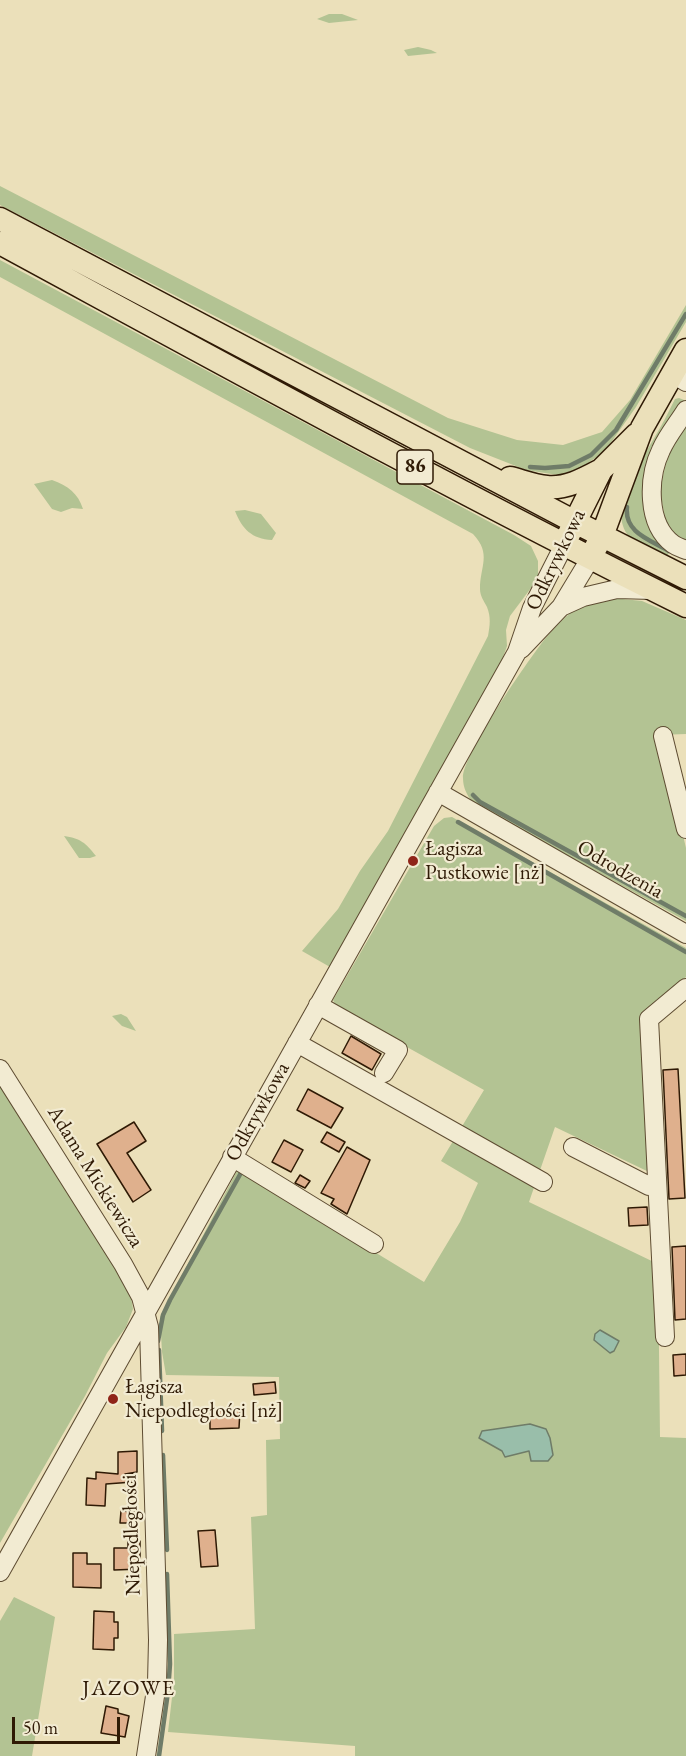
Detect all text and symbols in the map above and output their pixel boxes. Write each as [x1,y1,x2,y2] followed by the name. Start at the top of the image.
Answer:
[397,450,433,484] road number: 86
[521,505,591,615] street label: Odkrywkowa
[572,835,668,905] street label: Odrodzenia
[425,836,546,886] place label: Łagisza Pustkowie [nż]
[406,854,420,868] marker: Łagisza Pustkowie [nż]
[220,1058,296,1166] street label: Odkrywkowa
[41,1102,149,1252] street label: Adama Mickiewicza
[125,1374,283,1424] place label: Łagisza Niepodległości [nż]
[106,1392,120,1406] marker: Łagisza Niepodległości [nż]
[117,1474,147,1596] street label: Niepodległości
[82,1676,176,1702] district label: JAZOWE
[15,1705,123,1743] scale bar
[23,1716,58,1739] text: 50 m

